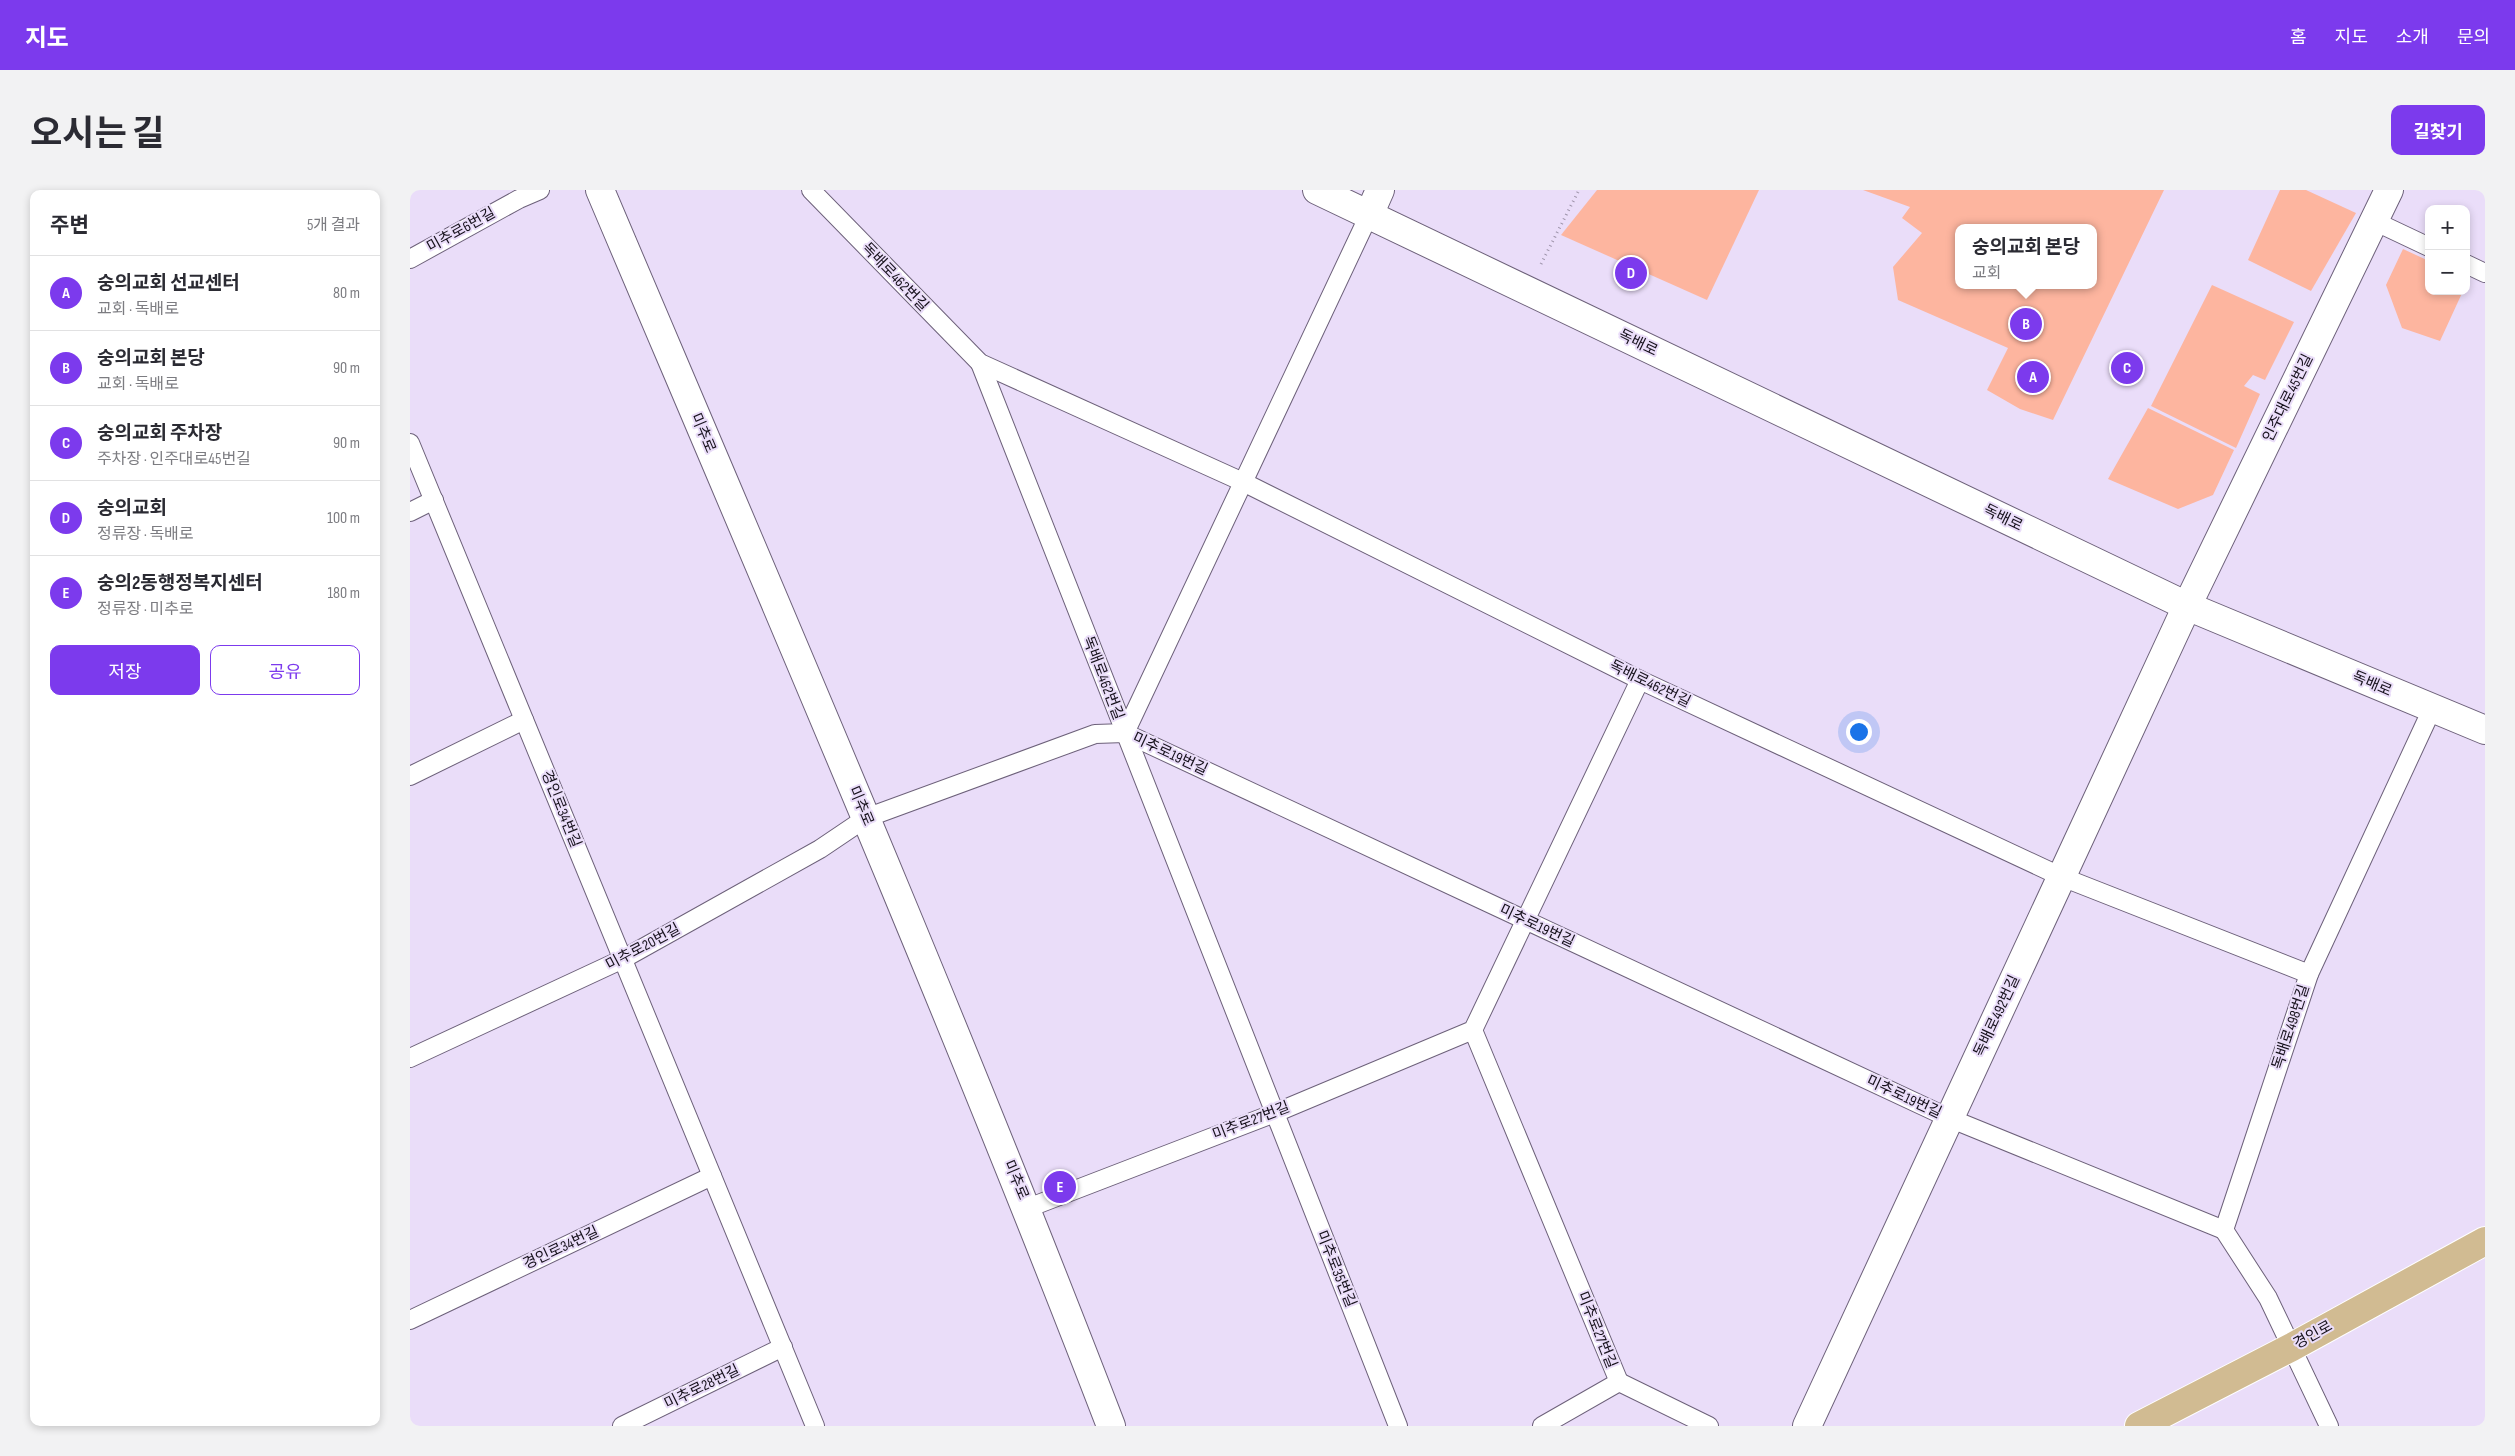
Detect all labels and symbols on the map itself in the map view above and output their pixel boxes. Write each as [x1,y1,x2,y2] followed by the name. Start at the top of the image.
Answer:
[423,203,499,257] street label: 미추로6번길
[858,239,932,315] street label: 독배로462번길
[1615,254,1647,292] pin: D
[2010,305,2042,343] pin: B
[1615,325,1661,361] street label: 독배로
[2111,349,2143,387] pin: C
[2259,351,2317,445] street label: 인주대로45번길
[2017,358,2049,396] pin: A
[686,410,720,456] street label: 미추로
[1980,500,2026,536] street label: 독배로
[1078,633,1128,723] street label: 독배로462번길
[1606,656,1694,712] street label: 독배로462번길
[2349,667,2395,701] street label: 독배로
[1846,719,1872,745] your location
[1129,728,1211,780] street label: 미추로19번길
[537,768,585,850] street label: 경인로34번길
[844,783,878,829] street label: 미추로
[1496,900,1578,952] street label: 미추로19번길
[602,919,684,975] street label: 미추로20번길
[1970,972,2024,1060] street label: 독배로492번길
[2268,982,2314,1072] street label: 독배로498번길
[1863,1071,1945,1123] street label: 미추로19번길
[1210,1098,1292,1144] street label: 미추로27번길
[999,1157,1033,1203] street label: 미추로
[1044,1168,1076,1206] pin: E
[520,1222,602,1274] street label: 경인로34번길
[1312,1228,1360,1310] street label: 미추로35번길
[1573,1289,1621,1371] street label: 미추로27번길
[2290,1317,2336,1353] street label: 경인로
[661,1361,743,1413] street label: 미추로28번길

